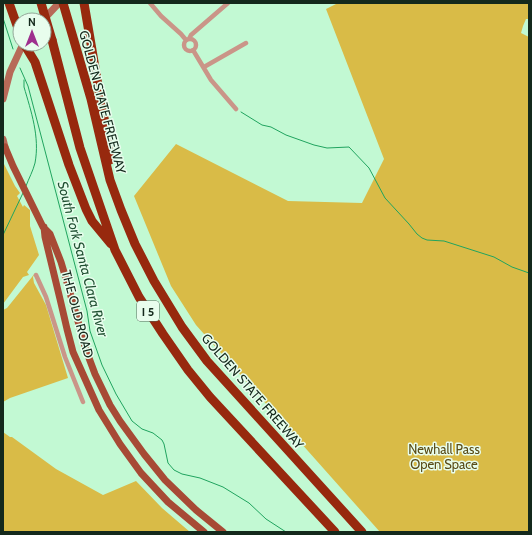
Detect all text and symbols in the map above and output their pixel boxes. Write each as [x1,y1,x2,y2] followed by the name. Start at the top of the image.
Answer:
[12,12,52,52] north arrow
[28,15,36,29] text: N
[76,29,130,176] street label: GOLDEN STATE FREEWAY
[54,179,113,339] water label: South Fork Santa Clara River
[59,268,97,360] street label: THE OLD ROAD
[137,301,159,321] road number: I 5
[199,330,308,452] street label: GOLDEN STATE FREEWAY
[408,441,480,472] park label: Newhall Pass Open Space

